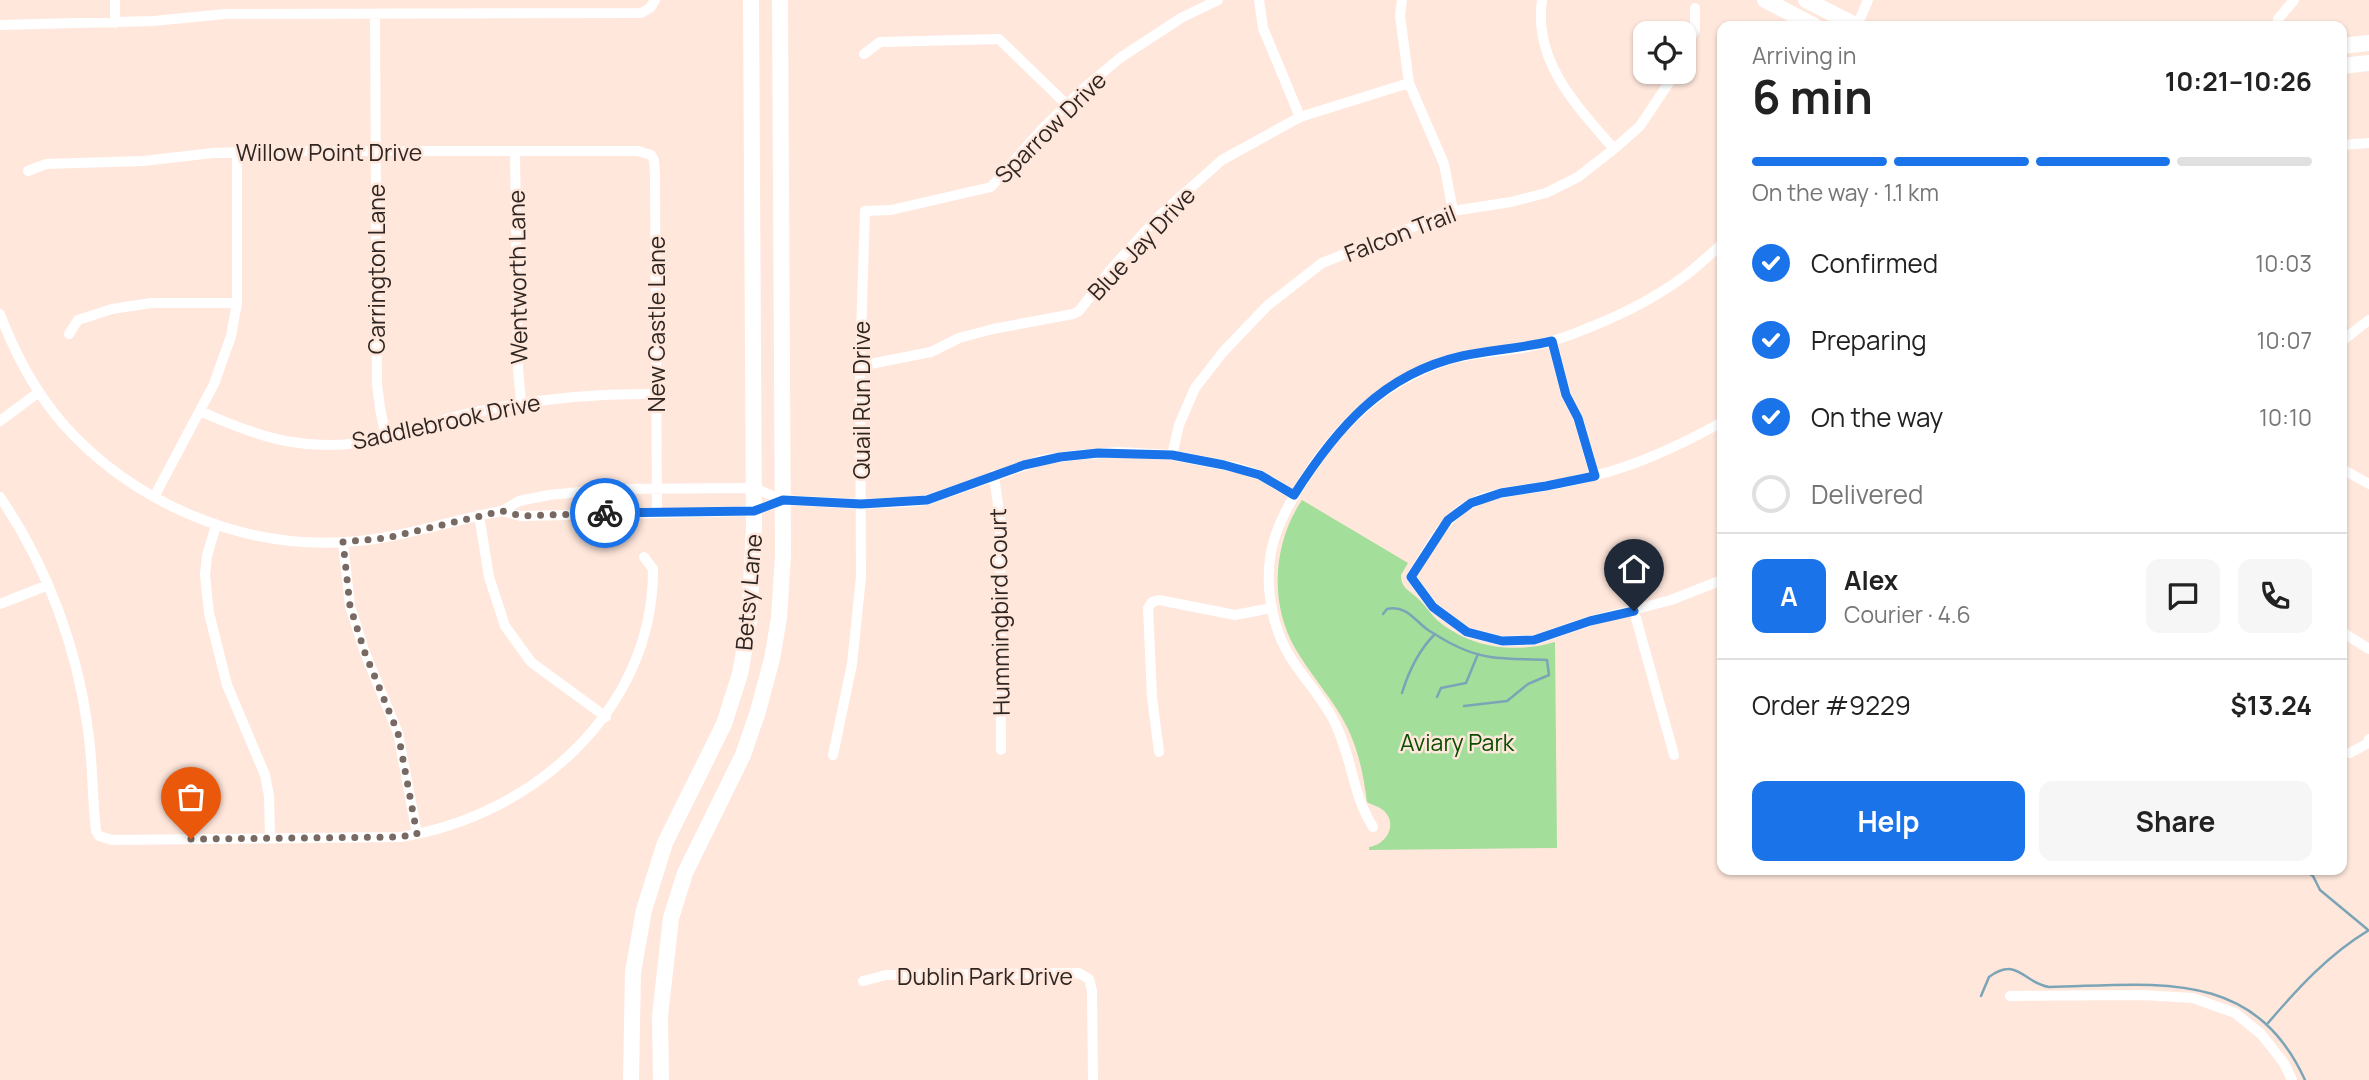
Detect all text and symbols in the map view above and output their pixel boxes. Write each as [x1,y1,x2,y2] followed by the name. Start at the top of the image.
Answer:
[1633,21,1696,84] map controls
[1633,21,1696,84] button: locate
[1752,39,1857,71] text: Arriving in
[2165,63,2312,99] text: 10:21–10:26
[987,64,1113,190] street label: Sparrow Drive
[1752,65,1873,128] text: 6 min
[236,136,422,168] street label: Willow Point Drive
[1752,176,1939,208] text: On the way · 1.1 km
[1080,179,1202,307] street label: Blue Jay Drive
[360,184,392,354] street label: Carrington Lane
[499,190,535,364] street label: Wentworth Lane
[1339,197,1461,269] street label: Falcon Trail
[640,236,672,412] street label: New Castle Lane
[1752,244,1790,282] icon: check
[1811,245,1938,281] text: Confirmed
[2255,247,2312,279] text: 10:03
[845,321,877,479] street label: Quail Run Drive
[1752,321,1790,359] icon: check
[1811,322,1927,358] text: Preparing
[2257,324,2312,356] text: 10:07
[349,385,543,457] street label: Saddlebrook Drive
[1752,398,1790,436] icon: check
[1811,399,1943,435] text: On the way
[2259,401,2312,433] text: 10:10
[1811,476,1923,512] text: Delivered
[570,478,640,548] courier
[586,494,624,532] icon: bike
[981,508,1017,716] street label: Hummingbird Court
[727,532,769,652] street label: Betsy Lane
[1604,539,1664,611] pin
[1615,550,1653,588] icon: home
[2146,559,2220,633] button: chat
[2238,559,2312,633] button: phone
[1844,562,1898,598] text: Alex
[1780,578,1798,614] text: A
[1844,598,1971,630] text: Courier · 4.6
[1752,687,1911,723] text: Order #9229
[2230,687,2312,723] text: $13.24
[1400,726,1515,758] park label: Aviary Park
[161,767,221,839] pin
[172,778,210,816] icon: bag
[1752,781,2025,861] button: Help
[2039,781,2312,861] button: Share
[897,960,1073,992] street label: Dublin Park Drive

